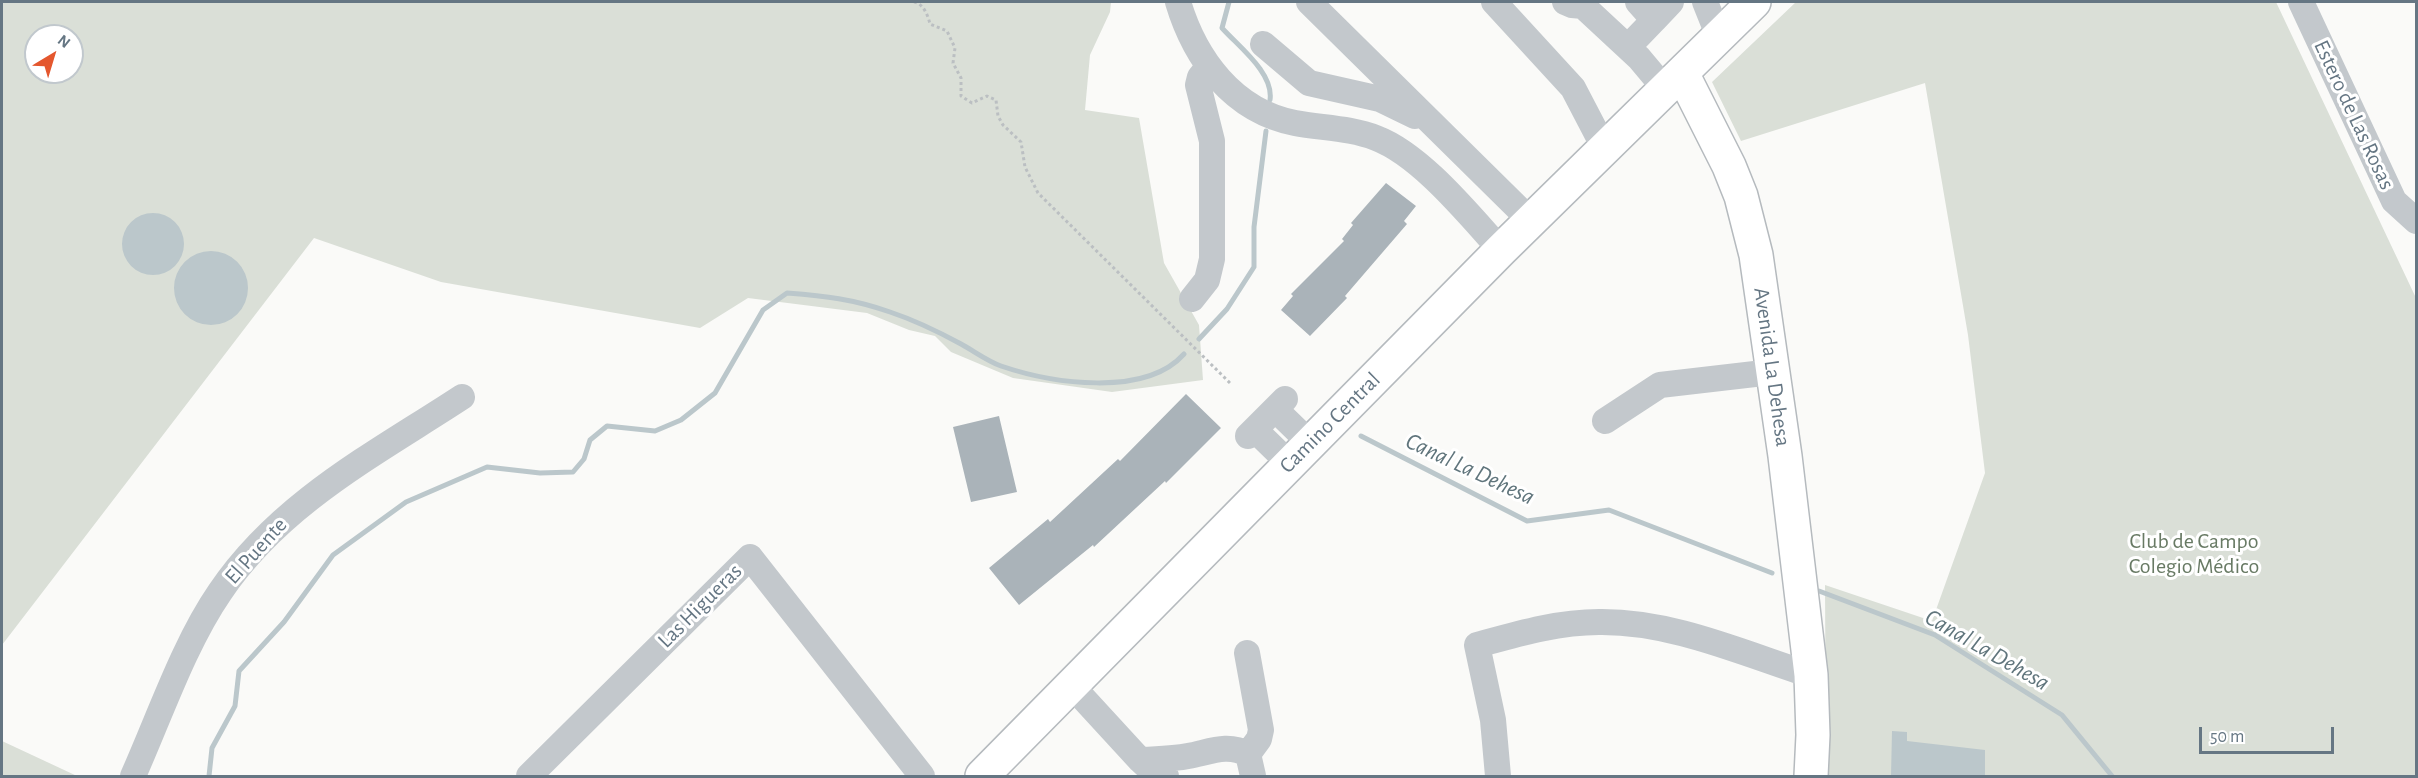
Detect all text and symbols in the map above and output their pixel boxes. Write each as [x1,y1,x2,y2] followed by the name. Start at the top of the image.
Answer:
[24,24,84,84] north arrow
[55,32,73,51] text: N
[2308,36,2400,194] street label: Estero de Las Rosas
[1748,286,1796,448] street label: Avenida La Dehesa
[1274,367,1386,479] street label: Camino Central
[1401,427,1539,511] water label: Canal La Dehesa
[219,512,293,590] street label: El Puente
[2129,528,2259,580] park label: Club de Campo Colegio Médico
[652,558,748,654] street label: Las Higueras
[1920,603,2054,697] water label: Canal La Dehesa
[2202,715,2337,753] scale bar
[2210,728,2244,746] text: 50 m

